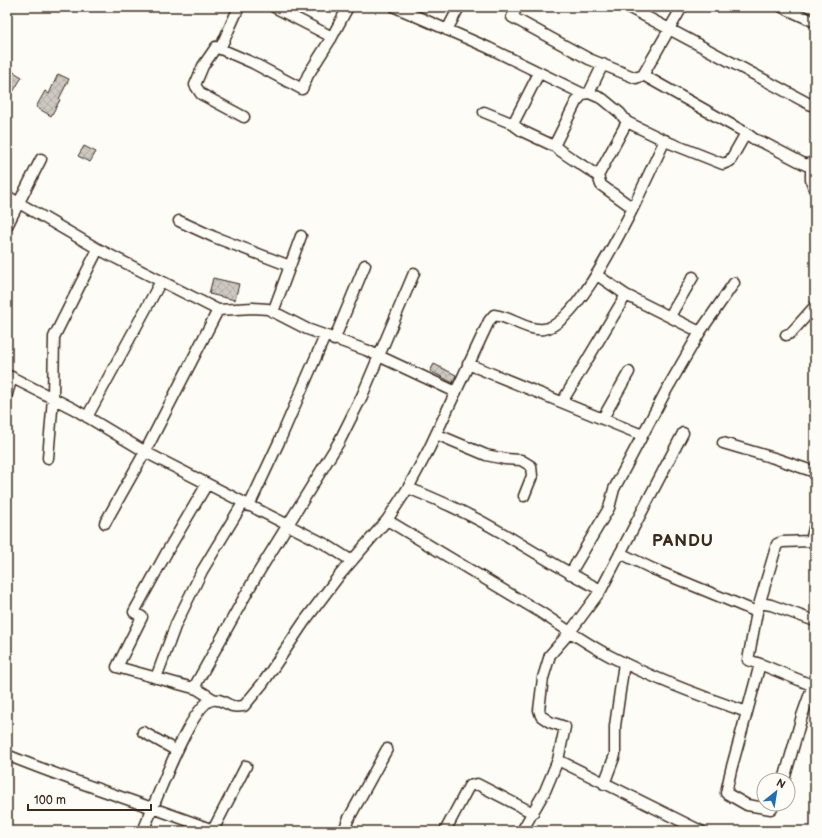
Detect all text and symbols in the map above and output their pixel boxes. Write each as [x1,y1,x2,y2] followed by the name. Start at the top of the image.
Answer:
[652,531,714,551] district label: PANDU
[756,772,796,812] north arrow
[774,776,788,791] text: N
[28,786,151,812] scale bar
[34,793,66,808] text: 100 m

